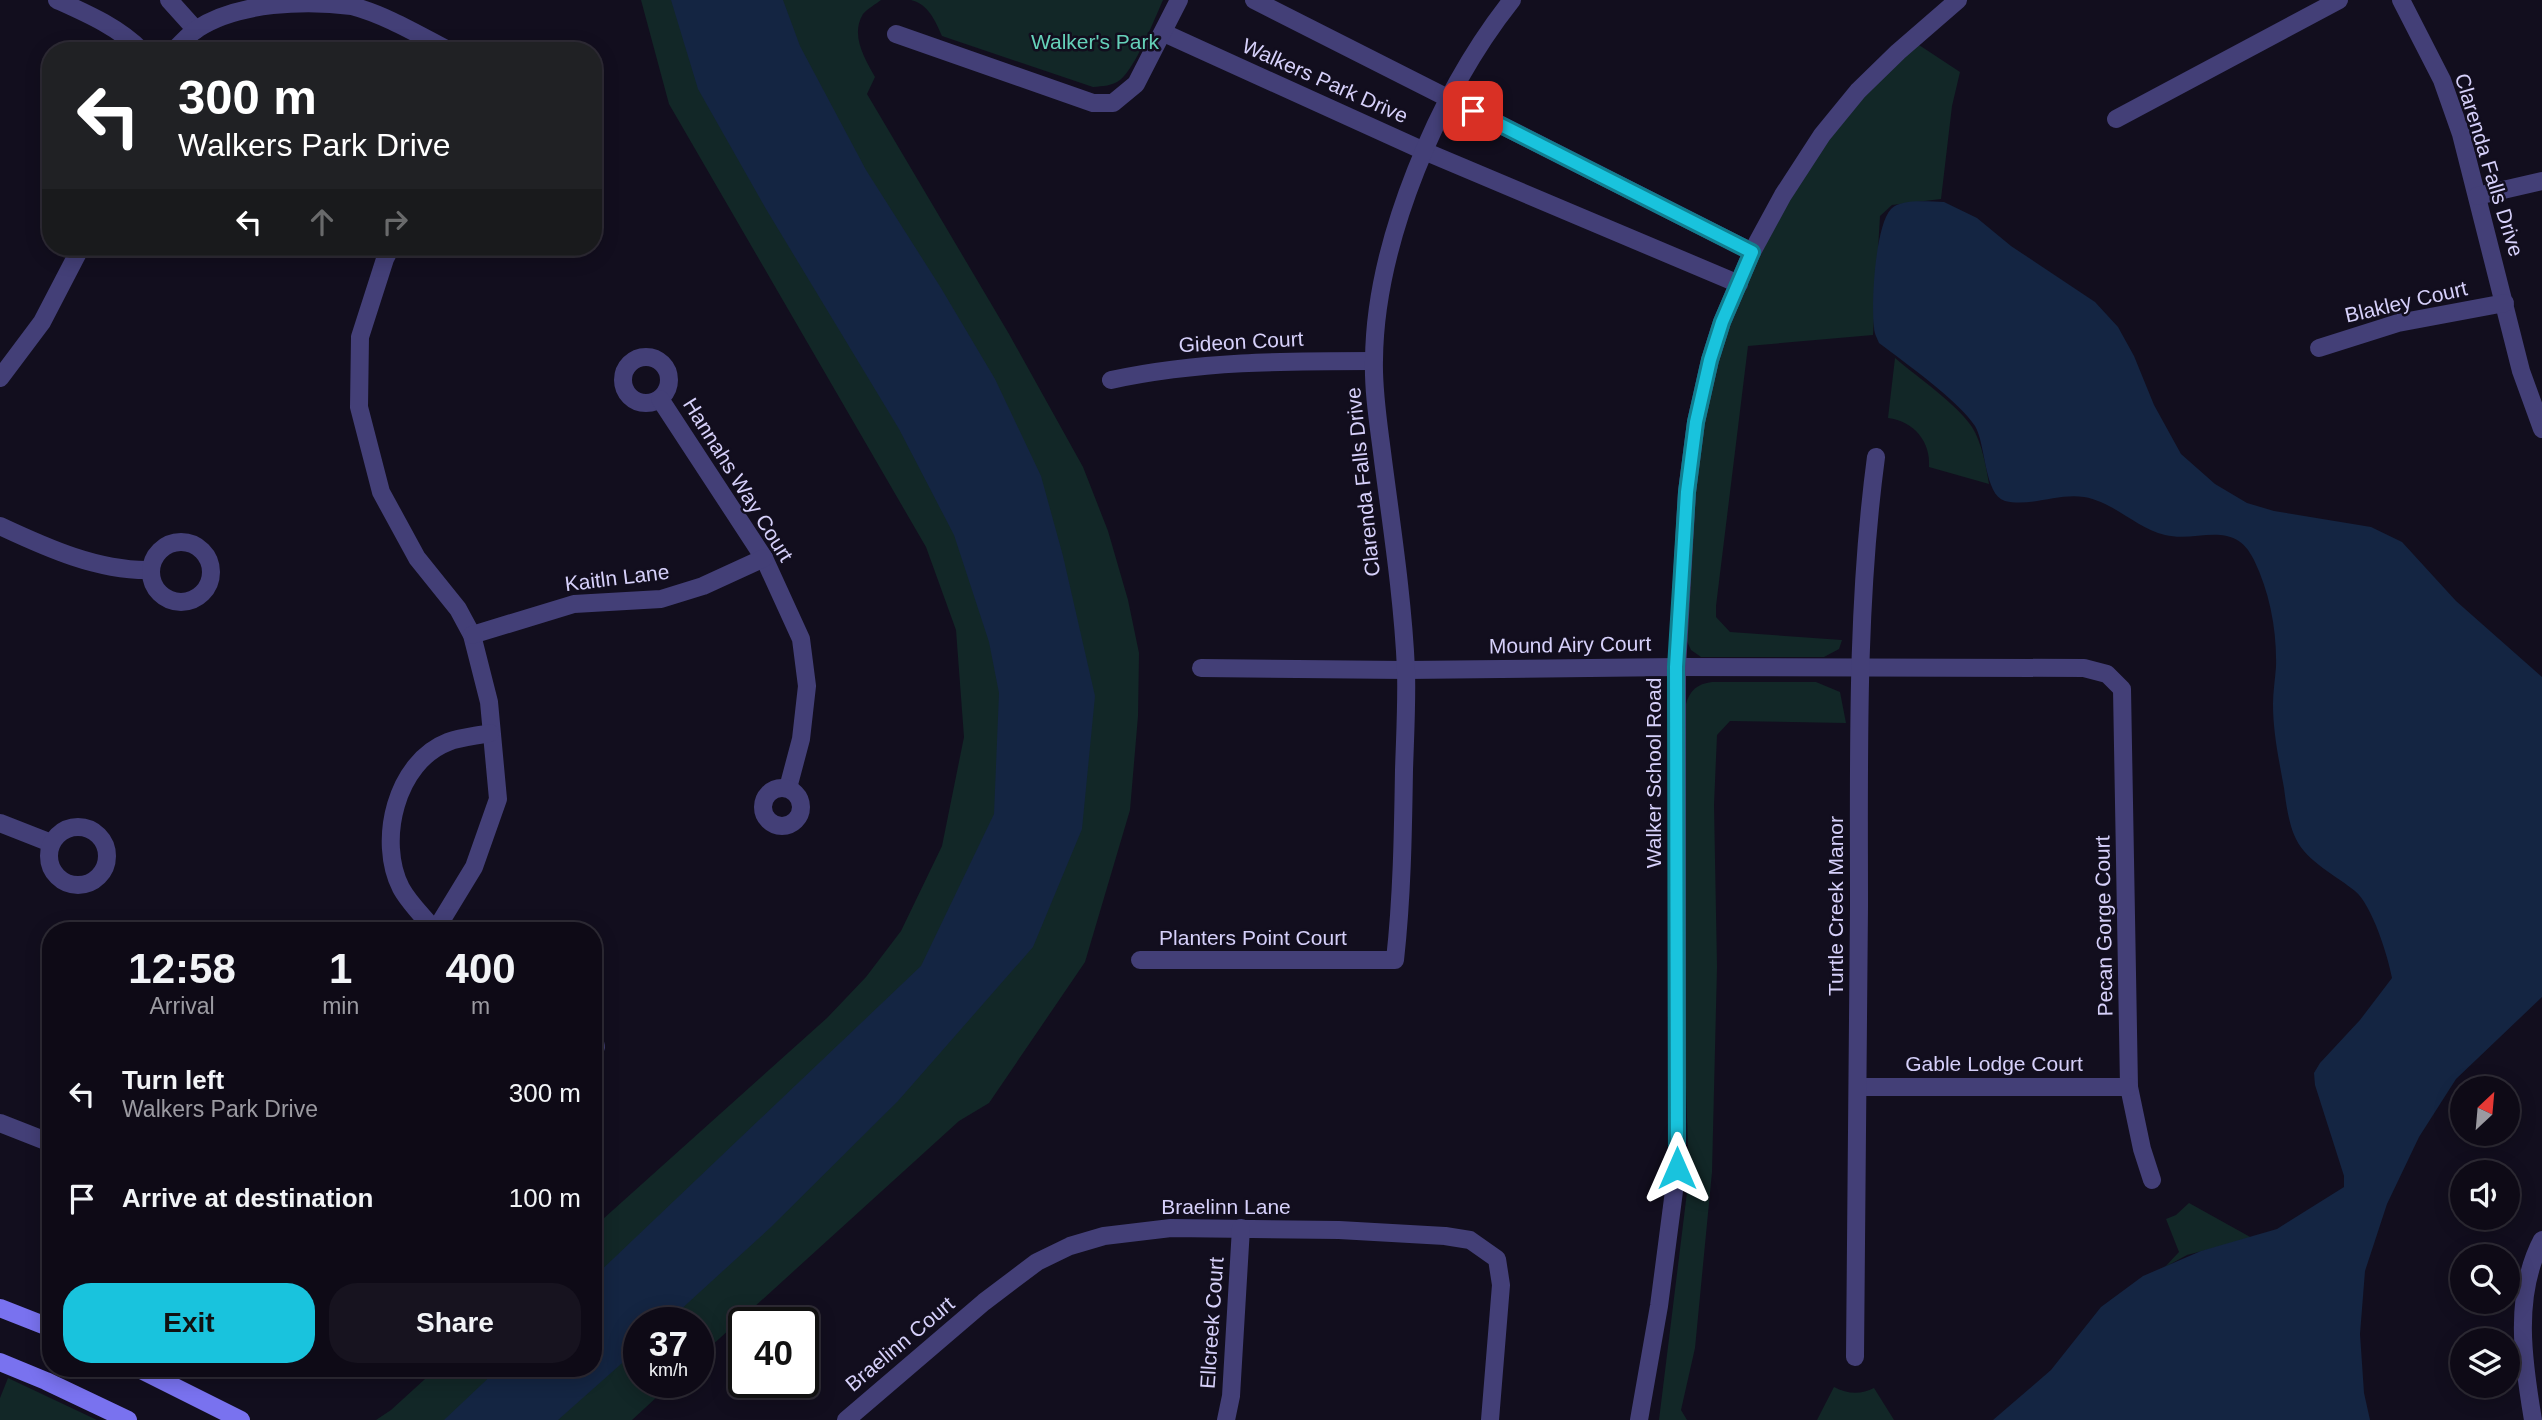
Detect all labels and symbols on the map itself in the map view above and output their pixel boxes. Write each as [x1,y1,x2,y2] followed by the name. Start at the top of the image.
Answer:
[1031,30,1160,53] park label: Walker's Park
[1239,34,1412,127] street label: Walkers Park Drive
[2451,71,2528,259] street label: Clarenda Falls Drive
[1443,81,1503,141] pin
[2342,276,2469,327] street label: Blakley Court
[1178,327,1304,356] street label: Gideon Court
[1341,386,1384,578] street label: Clarenda Falls Drive
[679,394,798,566] street label: Hannahs Way Court
[563,560,670,595] street label: Kaitln Lane
[1489,632,1651,657] street label: Mound Airy Court
[1642,678,1665,868] street label: Walker School Road
[1824,816,1847,996] street label: Turtle Creek Manor
[2090,835,2117,1017] street label: Pecan Gorge Court
[1159,926,1347,949] street label: Planters Point Court
[1905,1052,2083,1075] street label: Gable Lodge Court
[2450,1076,2520,1146] north arrow
[1640,1131,1714,1205] position arrow
[1161,1195,1291,1218] street label: Braelinn Lane
[1195,1256,1228,1390] street label: Ellcreek Court
[841,1292,959,1396] street label: Braelinn Court
[728,1307,819,1398] speed limit sign: 40

